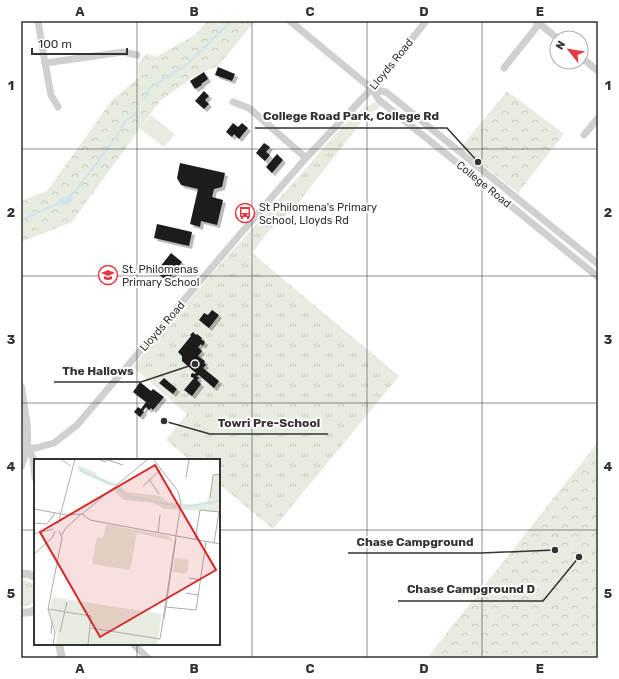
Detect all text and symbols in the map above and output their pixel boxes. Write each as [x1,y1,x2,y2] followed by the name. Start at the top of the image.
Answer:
[75,4,85,19] text: A
[189,4,199,19] text: B
[305,4,315,19] text: C
[419,4,429,19] text: D
[536,4,544,19] text: E
[32,30,127,56] scale bar
[549,30,589,70] north arrow
[367,36,416,92] street label: Lloyds Road
[38,37,72,51] text: 100 m
[553,39,568,52] text: N
[8,78,14,93] text: 1
[605,78,611,93] text: 1
[255,104,447,128] callout: College Road Park, College Rd
[263,109,439,123] text: College Road Park, College Rd
[454,158,514,210] street label: College Road
[259,201,377,227] place label: St Philomena's Primary School, Lloyds Rd
[234,202,256,224] bus stop icon: St Philomena's Primary School, Lloyds Rd
[7,205,15,220] text: 2
[604,205,612,220] text: 2
[122,263,199,289] place label: St. Philomenas Primary School
[97,264,119,286] school or university icon: St. Philomenas Primary School
[137,299,188,354] street label: Lloyds Road
[7,332,16,347] text: 3
[604,332,613,347] text: 3
[54,358,141,382] callout: The Hallows
[62,364,134,378] text: The Hallows
[210,410,328,434] callout: Towri Pre-School
[218,416,320,430] text: Towri Pre-School
[7,459,16,474] text: 4
[34,459,220,645] inset map
[604,459,613,474] text: 4
[348,529,481,553] callout: Chase Campground
[356,535,474,549] text: Chase Campground
[398,577,543,601] callout: Chase Campground D
[407,582,535,596] text: Chase Campground D
[7,586,15,601] text: 5
[604,586,612,601] text: 5
[75,661,85,676] text: A
[189,661,199,676] text: B
[305,661,315,676] text: C
[419,661,429,676] text: D
[536,661,544,676] text: E

